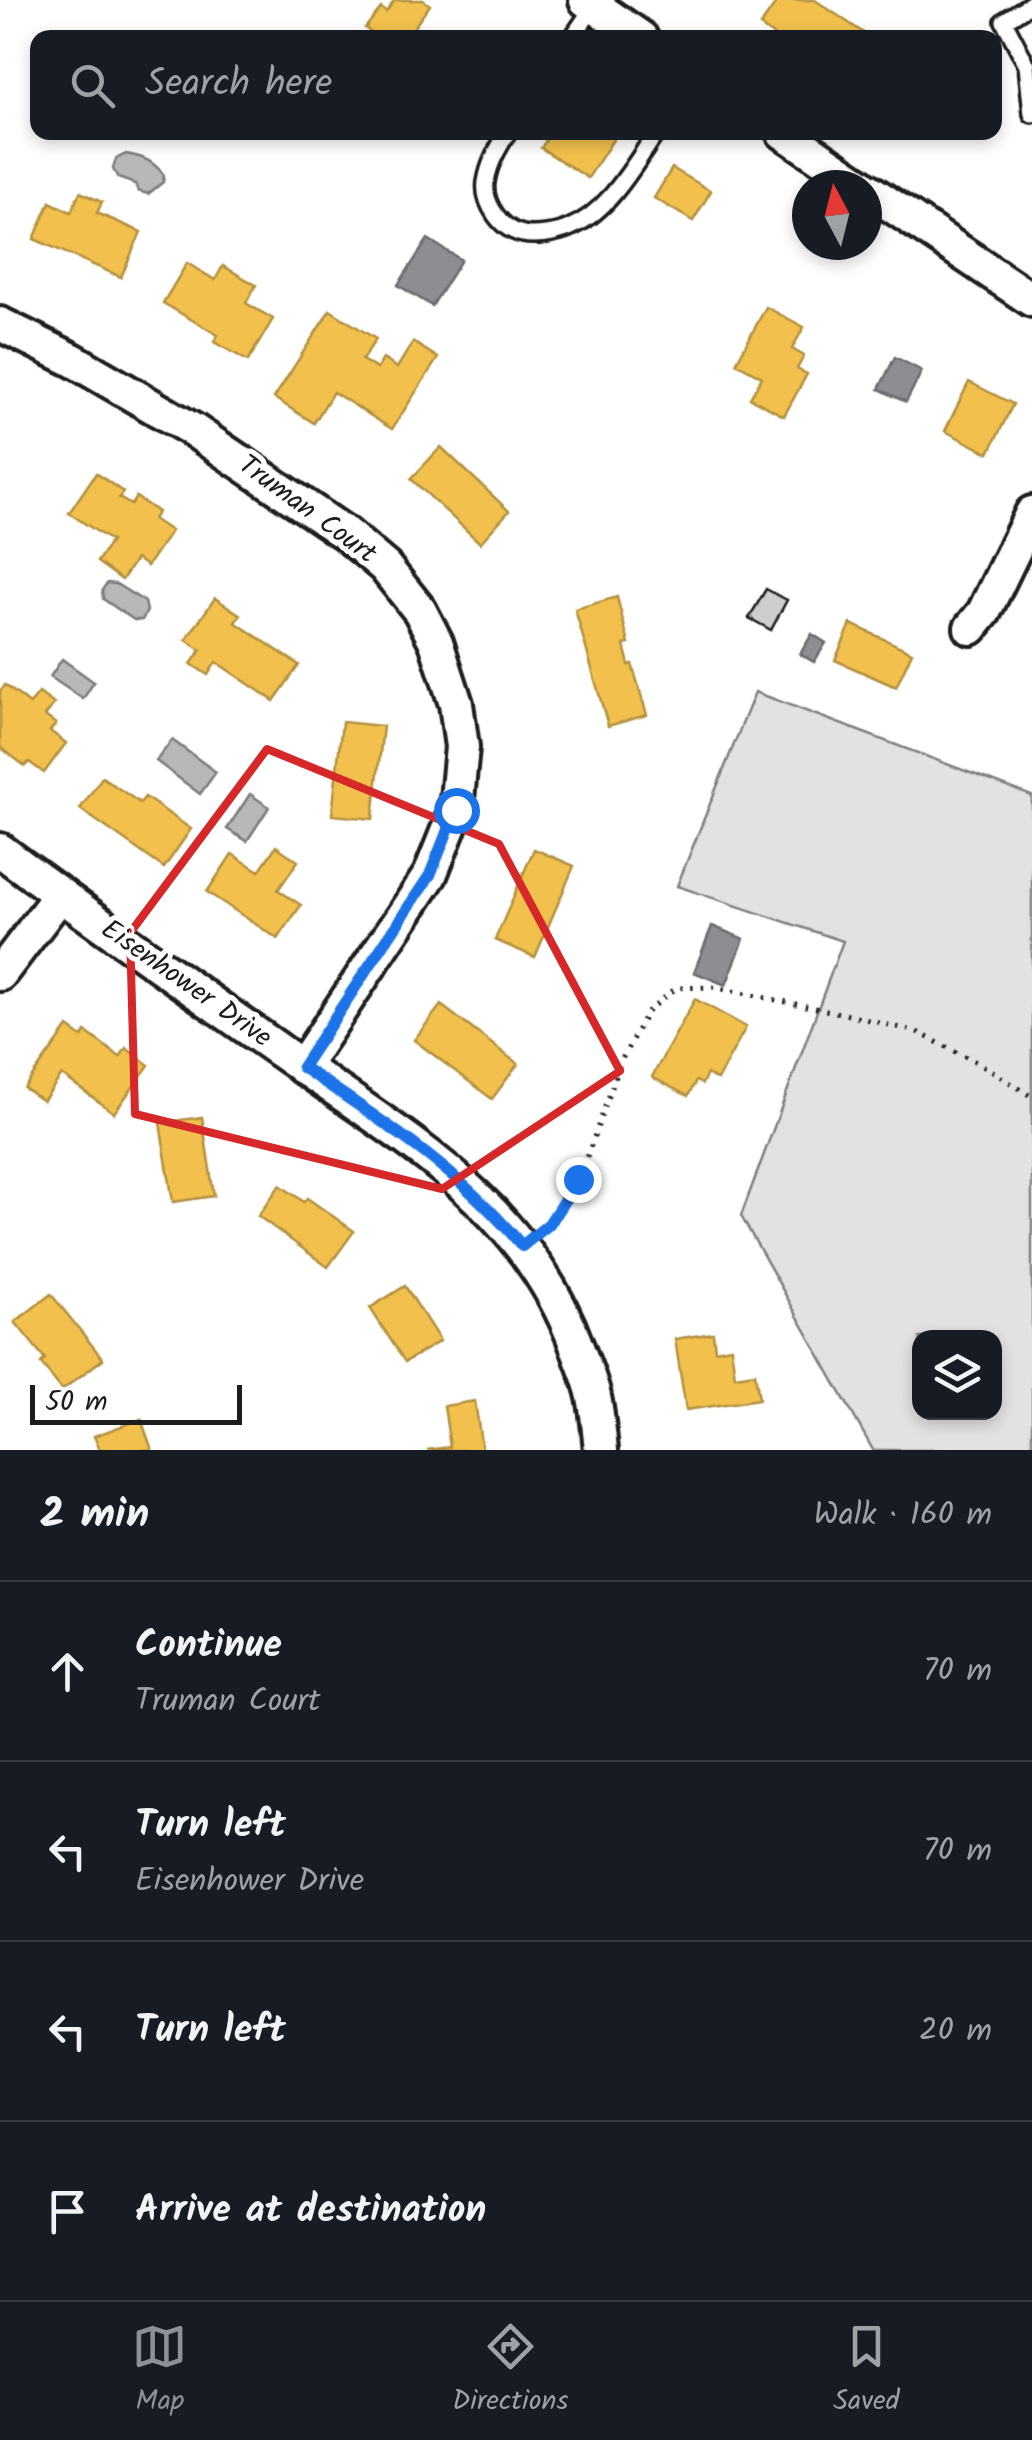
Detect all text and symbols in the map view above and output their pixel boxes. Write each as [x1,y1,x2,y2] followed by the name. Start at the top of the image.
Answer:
[30,30,1002,140] search box
[145,55,332,115] text: Search here
[65,58,120,113] icon: search
[792,170,882,260] north arrow
[228,444,387,577] street label: Truman Court
[434,788,480,834] route start
[91,908,281,1060] street label: Eisenhower Drive
[556,1157,602,1203] route end
[912,1330,1002,1420] map controls
[912,1330,1002,1420] button: layers
[30,1380,242,1424] scale bar
[45,1380,108,1425] text: 50 m
[40,1482,149,1549] text: 2 min
[814,1490,992,1541] text: Walk · 160 m
[135,1616,282,1676] text: Continue
[40,1644,95,1699] icon: ahead
[923,1646,992,1697] text: 70 m
[135,1676,321,1727] text: Truman Court
[135,1796,286,1856] text: Turn left
[40,1824,95,1879] icon: left
[923,1826,992,1877] text: 70 m
[135,1856,364,1907] text: Eisenhower Drive
[135,2001,286,2061] text: Turn left
[40,2004,95,2059] icon: left
[919,2006,992,2057] text: 20 m
[135,2181,486,2241] text: Arrive at destination
[40,2184,95,2239] icon: arrive
[132,2319,187,2424] tab: Map
[452,2319,568,2424] tab: Directions
[833,2319,900,2424] tab: Saved

